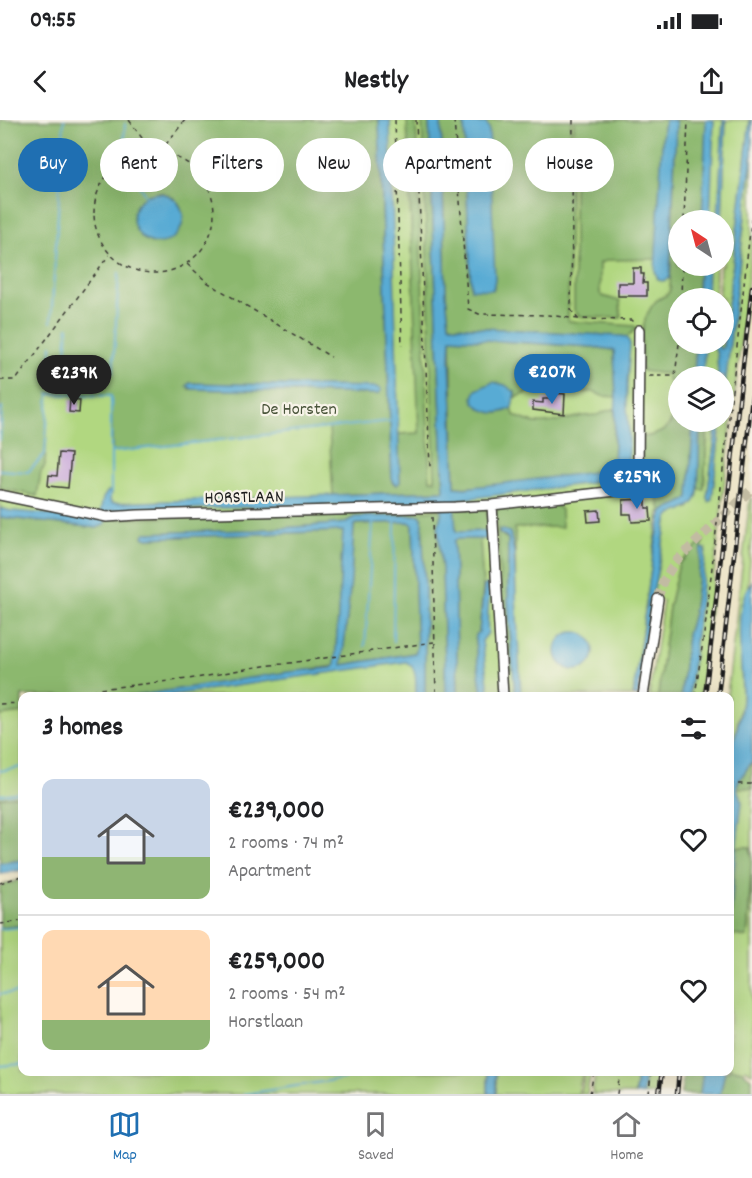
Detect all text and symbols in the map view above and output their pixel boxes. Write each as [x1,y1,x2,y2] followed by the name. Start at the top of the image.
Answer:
[30,6,76,37] text: 09:55
[344,62,408,101] text: Nestly
[24,65,57,98] icon: back
[695,65,728,98] icon: share
[18,138,88,192] chip: Buy
[100,138,178,192] chip: Rent
[190,138,284,192] chip: Filters
[296,138,371,192] chip: New
[383,138,513,192] chip: Apartment
[525,138,614,192] chip: House
[668,210,734,276] north arrow
[668,210,734,432] map controls
[668,288,734,354] button: locate
[510,354,594,405] pin: €207K
[32,355,116,406] pin: €239K
[528,359,576,387] text: €207K
[50,360,98,388] text: €239K
[668,366,734,432] button: layers
[261,398,337,423] park label: De Horsten
[595,459,679,510] pin: €259K
[613,464,661,492] text: €259K
[204,485,284,512] street label: HORSTLAAN
[42,710,123,747] text: 3 homes
[677,712,710,745] icon: filters
[228,793,325,830] text: €239,000
[90,803,162,875] icon: home
[677,823,710,856] icon: heart
[228,830,344,858] text: 2 rooms · 74 m²
[228,858,311,886] text: Apartment
[228,944,325,981] text: €259,000
[90,954,162,1026] icon: home
[677,974,710,1007] icon: heart
[228,981,346,1009] text: 2 rooms · 54 m²
[228,1009,303,1037] text: Horstlaan
[108,1108,141,1167] tab: Map
[358,1108,394,1167] tab: Saved
[610,1108,644,1167] tab: Home

